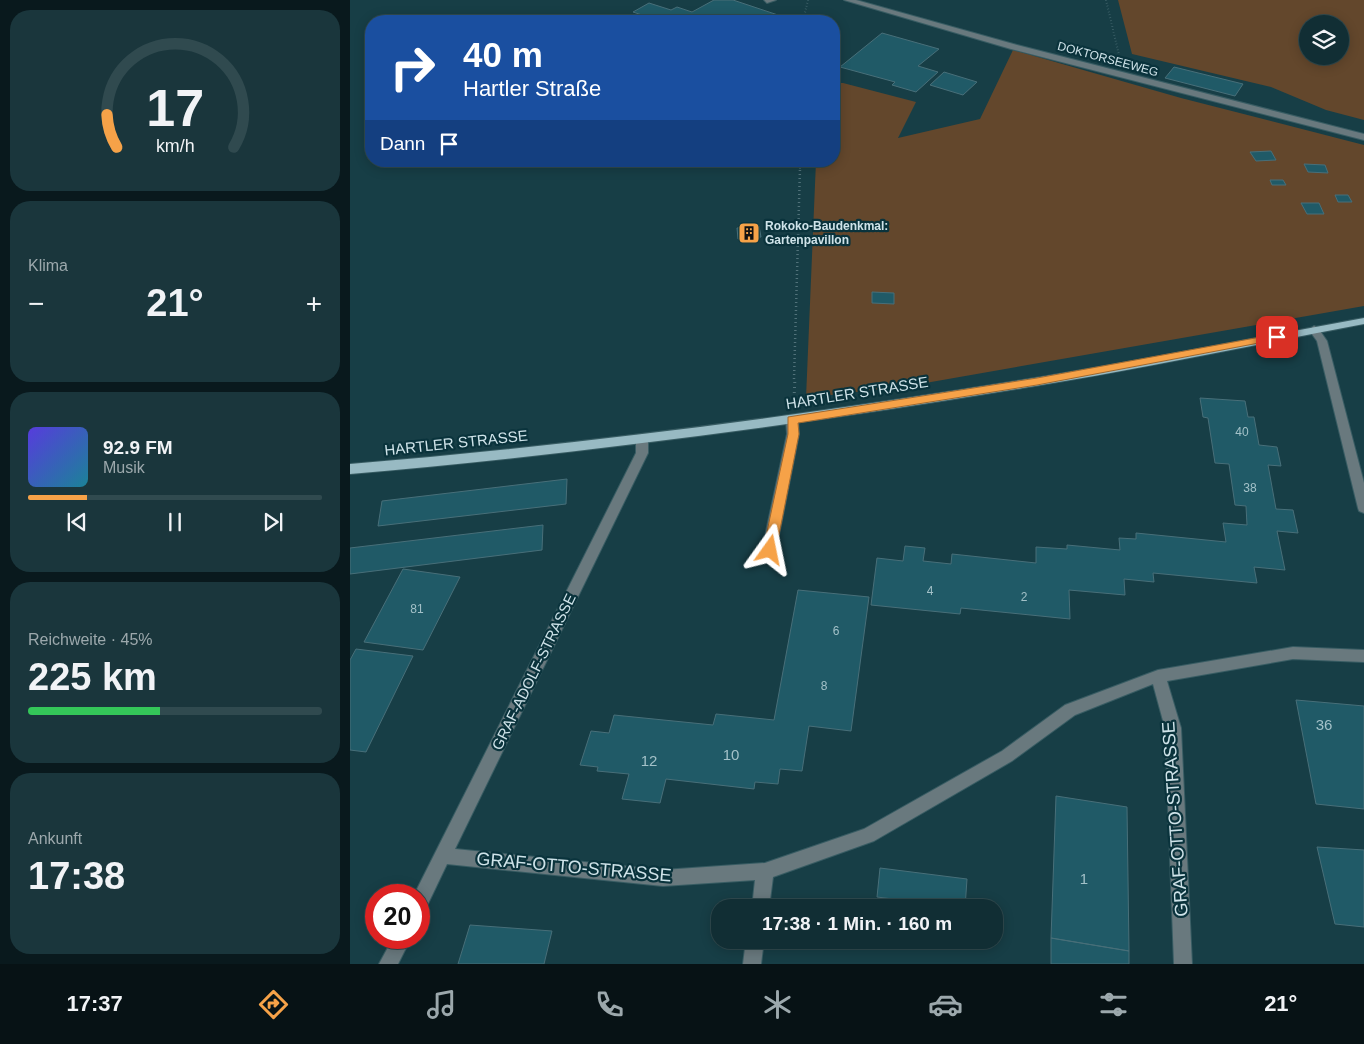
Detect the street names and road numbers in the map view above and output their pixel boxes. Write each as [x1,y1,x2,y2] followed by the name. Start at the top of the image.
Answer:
[1056,39,1160,79] street label: DOKTORSEEWEG
[785,373,929,412] street label: HARTLER STRASSE
[383,427,528,458] street label: HARTLER STRASSE
[488,591,579,753] street label: GRAF-ADOLF-STRASSE
[1158,721,1192,917] street label: GRAF-OTTO-STRASSE
[476,849,672,885] street label: GRAF-OTTO-STRASSE

